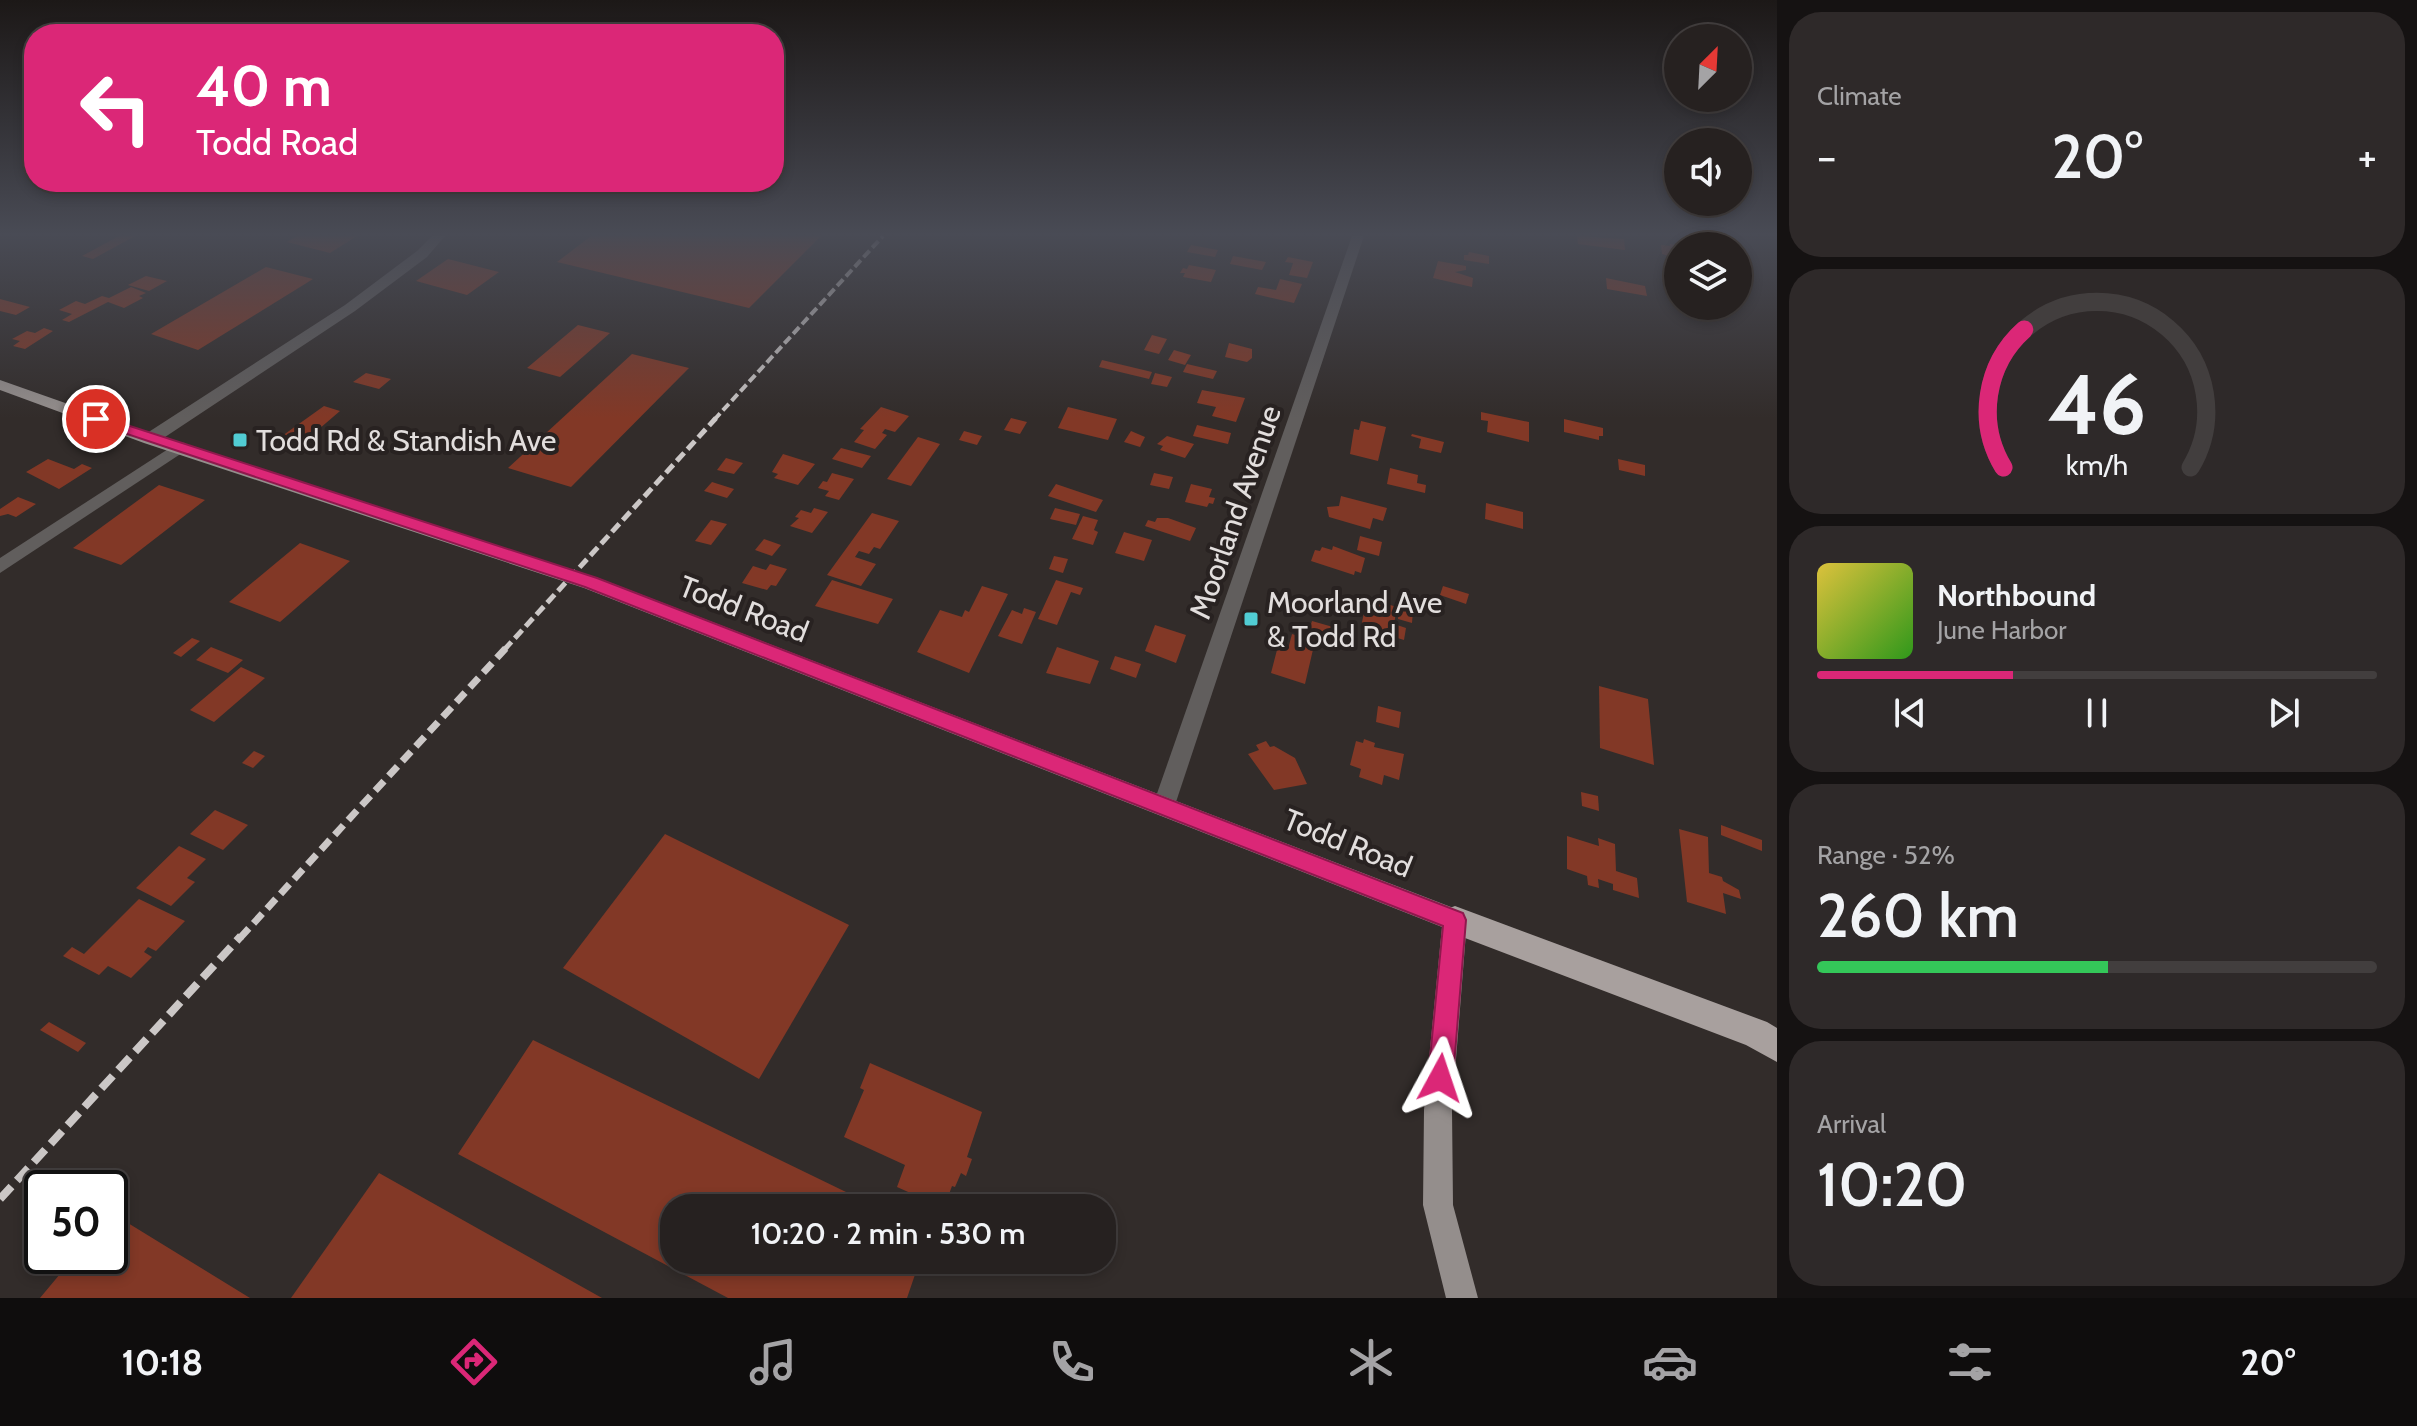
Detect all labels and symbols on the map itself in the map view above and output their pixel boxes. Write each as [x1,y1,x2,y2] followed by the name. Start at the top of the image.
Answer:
[1664,24,1752,112] north arrow
[62,385,130,453] pin
[1181,400,1289,624] street label: Moorland Avenue
[256,422,556,459] place label: Todd Rd & Standish Ave
[231,431,249,449] marker: Todd Rd & Standish Ave
[674,567,814,651] street label: Todd Road
[1267,584,1442,655] place label: Moorland Ave & Todd Rd
[1242,610,1260,628] marker: Moorland Ave & Todd Rd
[1278,801,1418,885] street label: Todd Road
[1398,1036,1482,1120] position arrow
[24,1170,128,1274] speed limit sign: 50

